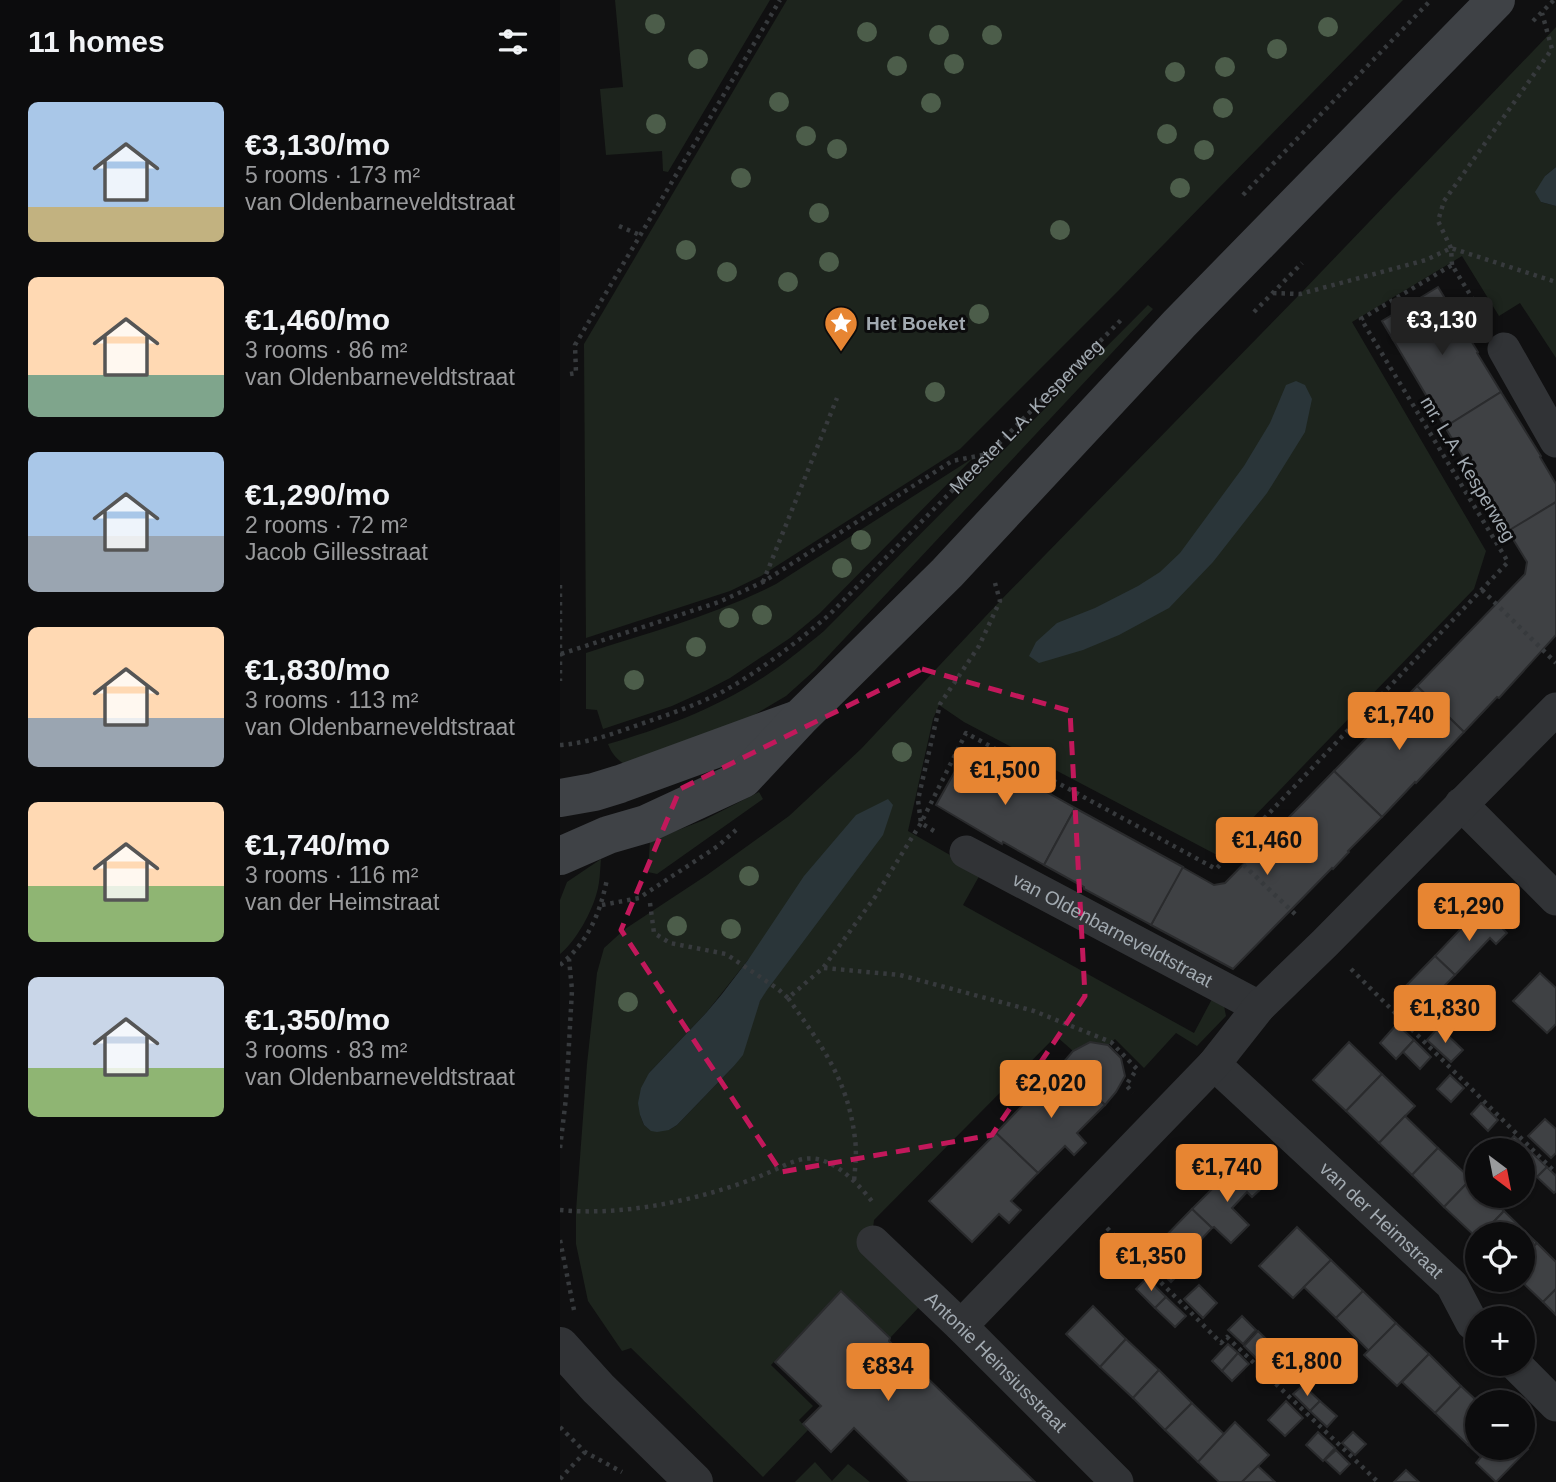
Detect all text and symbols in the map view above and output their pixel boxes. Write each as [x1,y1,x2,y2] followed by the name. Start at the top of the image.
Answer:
[494,23,532,61] icon: filters
[28,25,165,58] text: 11 homes
[245,128,390,161] text: €3,130/mo
[84,130,168,214] icon: home
[245,162,420,188] text: 5 rooms · 173 m²
[245,189,515,215] text: van Oldenbarneveldtstraat
[1385,298,1499,357] pin: €3,130
[245,303,390,336] text: €1,460/mo
[822,304,860,353] place icon: Het Boeket
[84,305,168,389] icon: home
[1407,307,1477,333] text: €3,130
[866,313,966,334] place label: Het Boeket
[945,335,1107,497] street label: Meester L.A. Kesperweg
[245,337,407,363] text: 3 rooms · 86 m²
[245,364,515,390] text: van Oldenbarneveldtstraat
[1416,393,1520,545] street label: mr. L.A. Kesperweg
[245,478,390,511] text: €1,290/mo
[84,480,168,564] icon: home
[245,512,407,538] text: 2 rooms · 72 m²
[245,539,428,565] text: Jacob Gillesstraat
[245,653,390,686] text: €1,830/mo
[84,655,168,739] icon: home
[245,687,418,713] text: 3 rooms · 113 m²
[1342,692,1456,752] pin: €1,740
[1364,702,1434,728] text: €1,740
[245,714,515,740] text: van Oldenbarneveldtstraat
[948,748,1062,807] pin: €1,500
[970,757,1040,783] text: €1,500
[1210,818,1324,877] pin: €1,460
[1232,827,1302,853] text: €1,460
[245,828,390,861] text: €1,740/mo
[84,830,168,914] icon: home
[245,862,418,888] text: 3 rooms · 116 m²
[1009,868,1217,991] street label: van Oldenbarneveldtstraat
[1412,884,1526,943] pin: €1,290
[245,889,439,915] text: van der Heimstraat
[1434,893,1504,919] text: €1,290
[1388,986,1502,1045] pin: €1,830
[1410,995,1480,1021] text: €1,830
[245,1003,390,1036] text: €1,350/mo
[84,1005,168,1089] icon: home
[245,1037,407,1063] text: 3 rooms · 83 m²
[994,1060,1108,1120] pin: €2,020
[245,1064,515,1090] text: van Oldenbarneveldtstraat
[1016,1070,1086,1096] text: €2,020
[1465,1138,1535,1208] north arrow
[1465,1138,1535,1460] map controls
[1170,1144,1284,1204] pin: €1,740
[1192,1154,1262,1180] text: €1,740
[1316,1157,1448,1283] street label: van der Heimstraat
[1465,1222,1535,1292] button: locate
[1094,1234,1208,1293] pin: €1,350
[1116,1243,1186,1269] text: €1,350
[921,1287,1072,1437] street label: Antonie Heinsiusstraat
[1465,1306,1535,1376] button: +
[1250,1338,1364,1398] pin: €1,800
[847,1344,929,1403] pin: €834
[1272,1348,1342,1374] text: €1,800
[862,1353,914,1379] text: €834
[1465,1390,1535,1460] button: −

